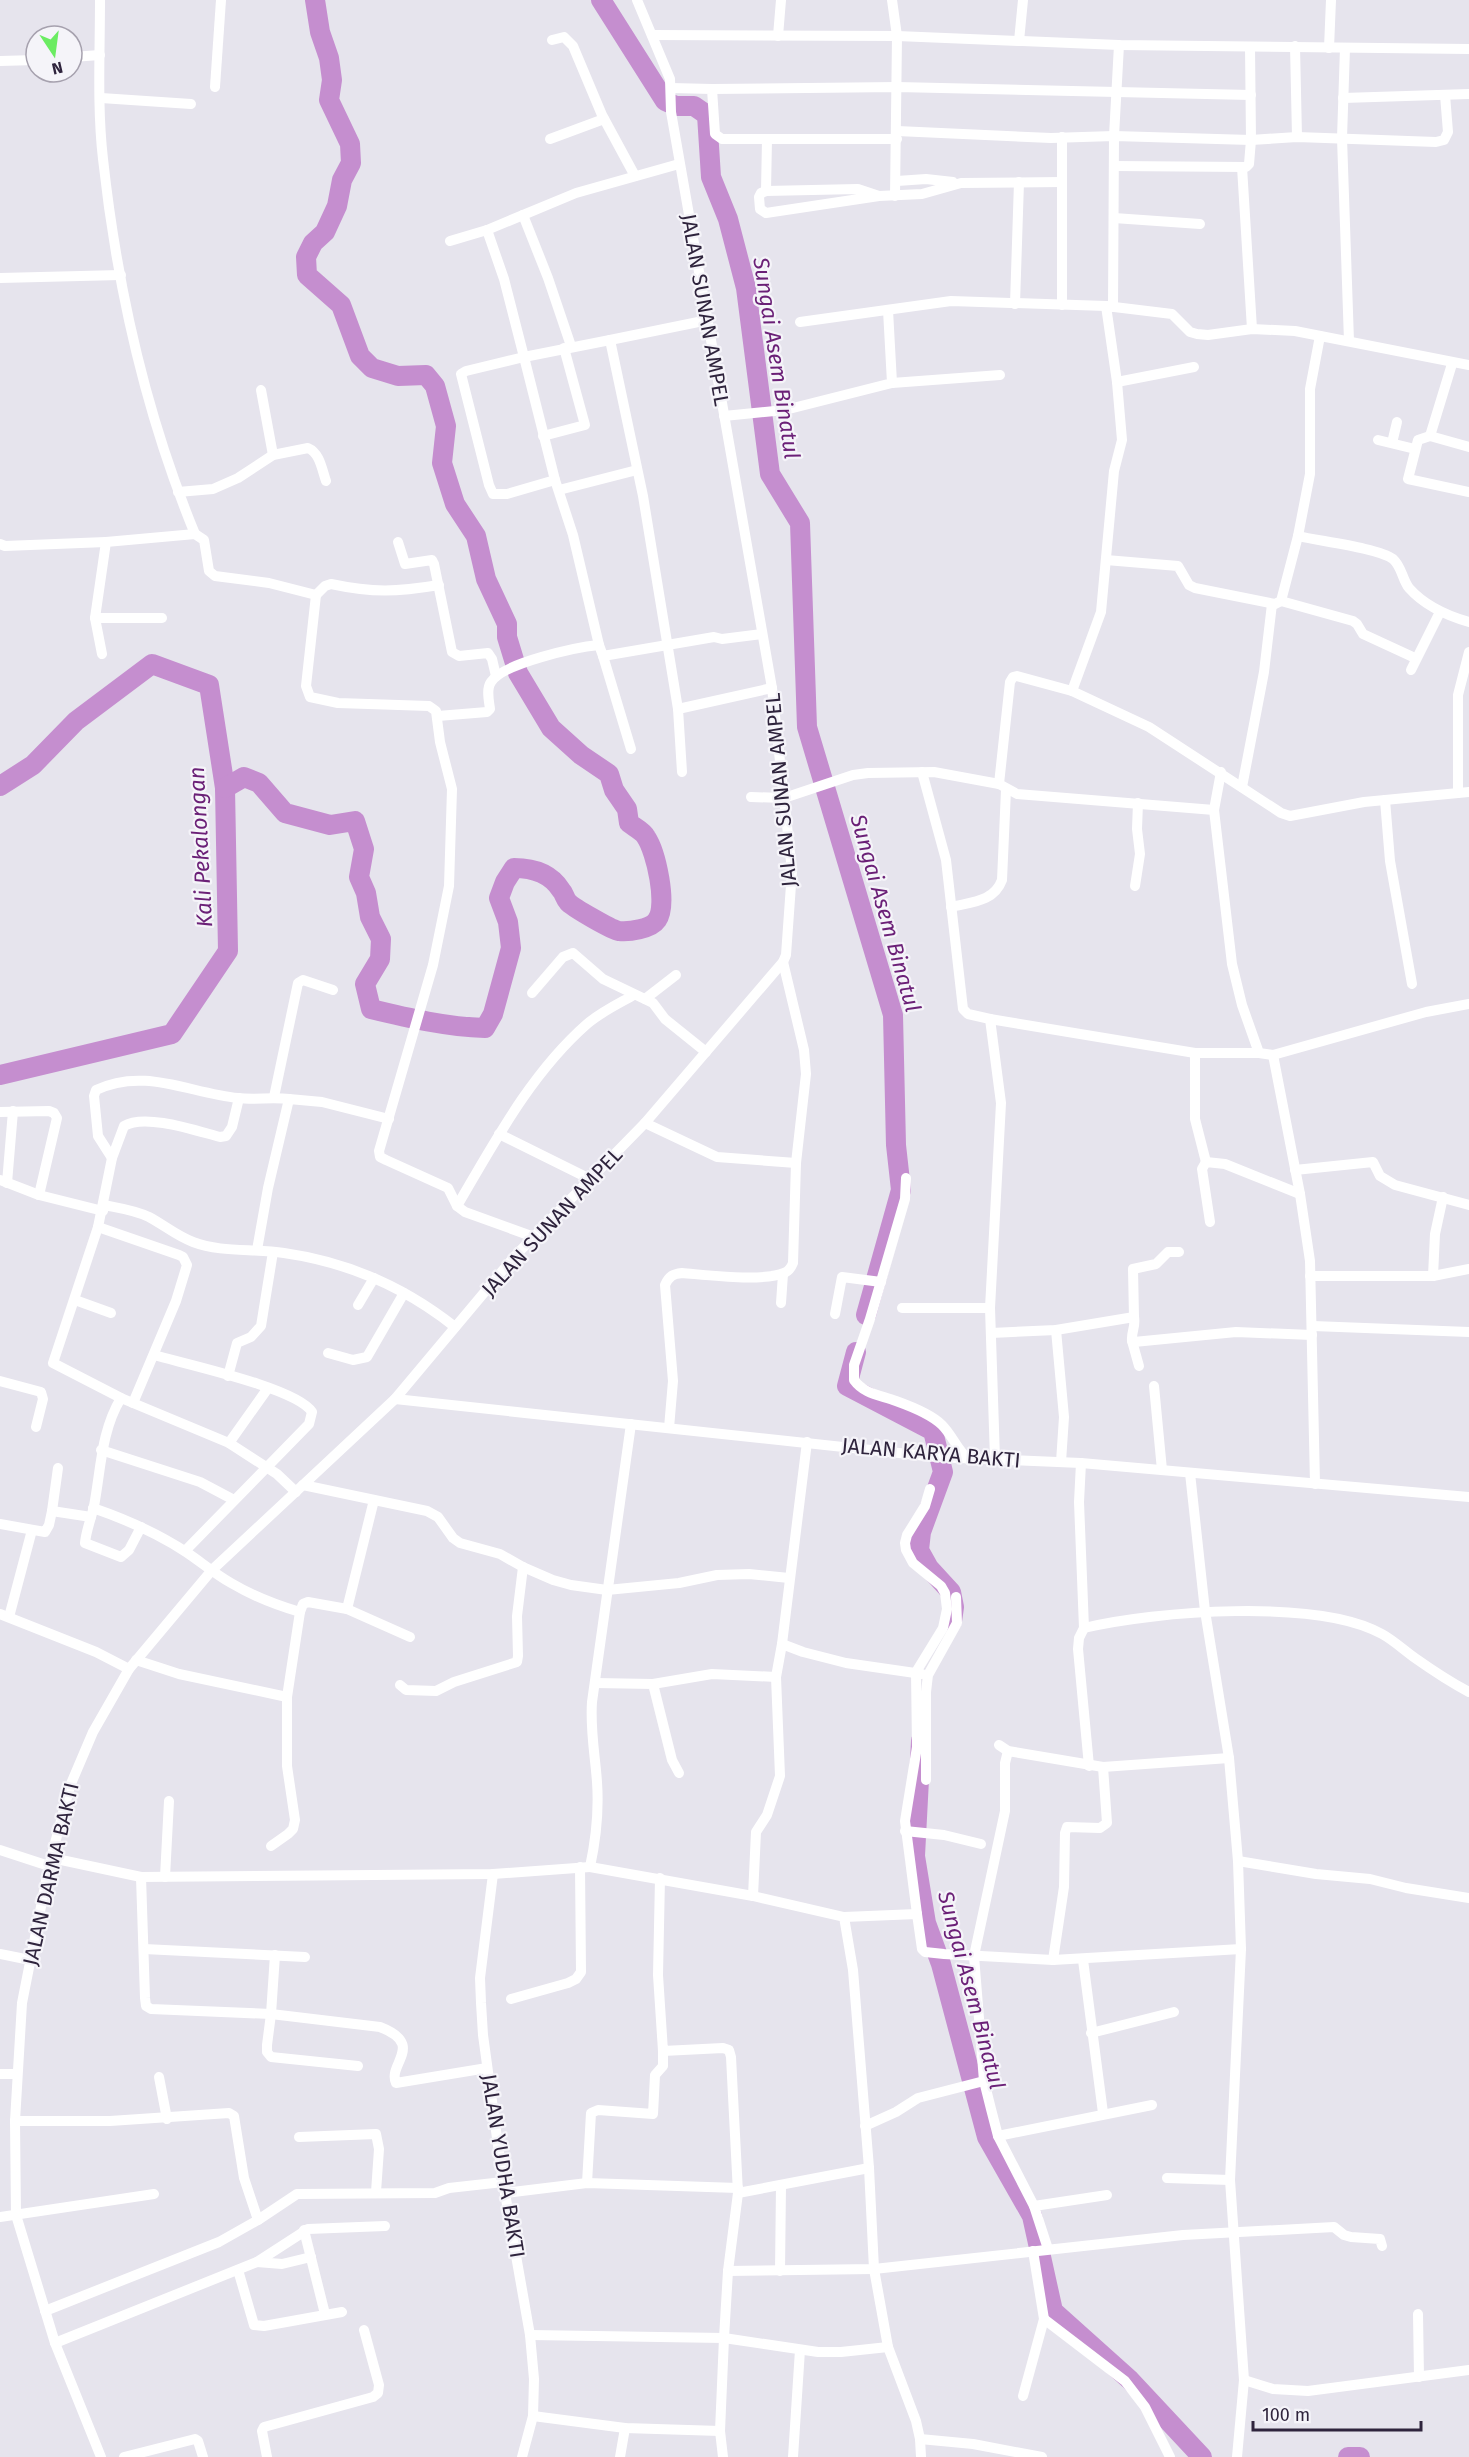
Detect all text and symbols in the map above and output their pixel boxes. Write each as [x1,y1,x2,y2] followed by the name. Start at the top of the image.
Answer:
[24,24,84,84] north arrow
[50,58,65,79] text: N
[675,212,735,409] street label: JALAN SUNAN AMPEL
[747,254,806,461] water label: Sungai Asem Binatul
[760,691,802,888] street label: JALAN SUNAN AMPEL
[183,766,218,928] water label: Kali Pekalongan
[844,810,927,1015] water label: Sungai Asem Binatul
[476,1142,628,1302] street label: JALAN SUNAN AMPEL
[840,1432,1022,1474] street label: JALAN KARYA BAKTI
[17,1780,85,1968] street label: JALAN DARMA BAKTI
[932,1887,1011,2092] water label: Sungai Asem Binatul
[476,2072,530,2260] street label: JALAN YUDHA BAKTI
[1253,2394,1421,2432] scale bar
[1262,2404,1310,2426] text: 100 m

